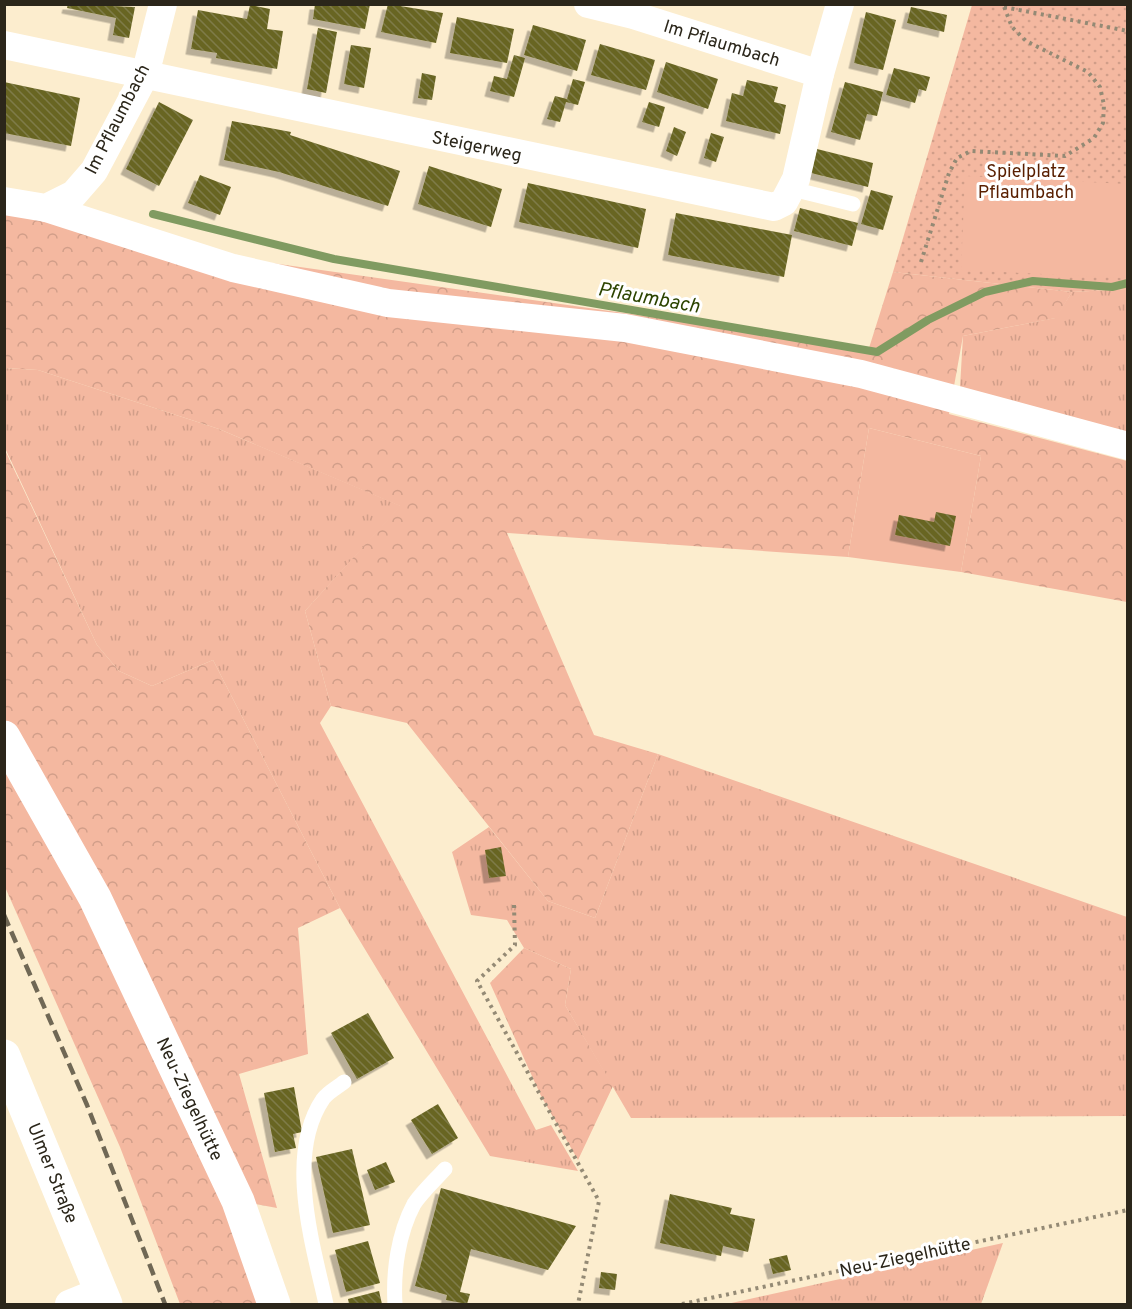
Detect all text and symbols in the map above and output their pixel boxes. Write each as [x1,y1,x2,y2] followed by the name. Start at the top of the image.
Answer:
[660,16,783,73] street label: Im Pflaumbach
[81,61,156,179] street label: Im Pflaumbach
[430,127,524,168] street label: Steigerweg
[978,161,1074,205] park label: Spielplatz Pflaumbach
[596,277,702,321] water label: Pflaumbach
[150,1034,227,1165] street label: Neu-Ziegelhütte
[21,1120,82,1227] street label: Ulmer Straße
[838,1233,973,1284] street label: Neu-Ziegelhütte

